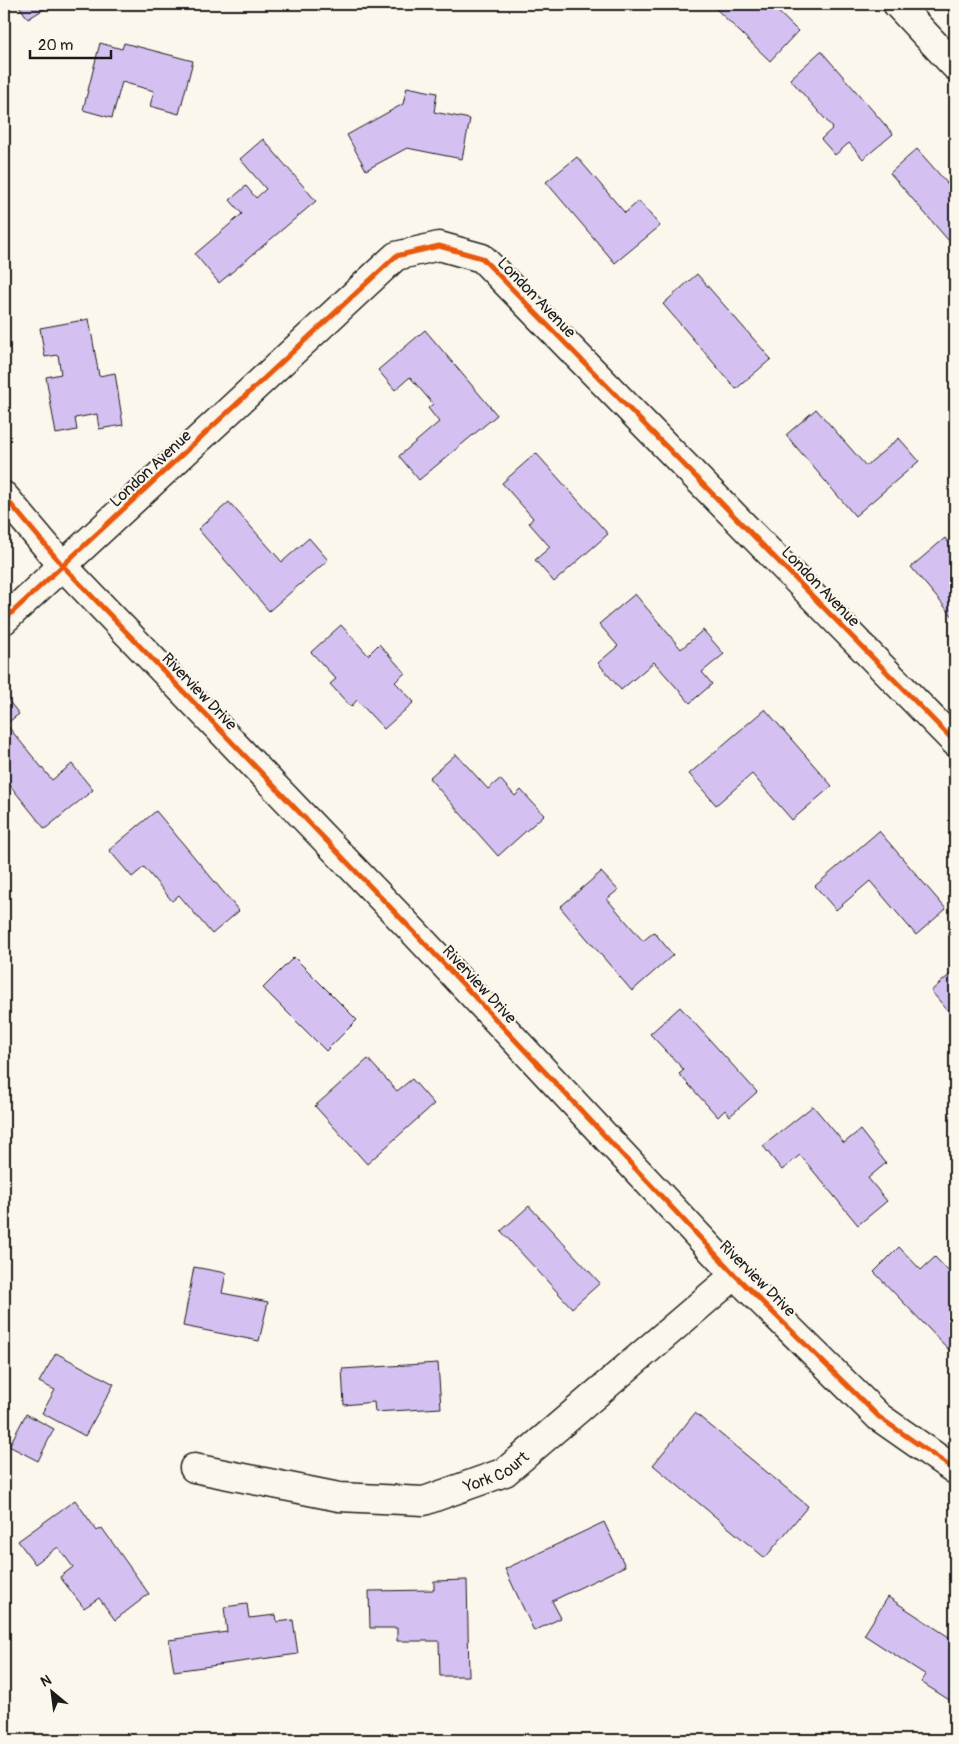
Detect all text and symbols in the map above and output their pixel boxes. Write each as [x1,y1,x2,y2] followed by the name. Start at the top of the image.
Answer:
[30,28,111,60] scale bar
[38,36,73,55] text: 20 m
[493,253,580,342] street label: London Avenue
[106,426,196,512] street label: London Avenue
[777,542,864,631] street label: London Avenue
[157,649,241,735] street label: Riverview Drive
[438,941,521,1028] street label: Riverview Drive
[715,1236,800,1321] street label: Riverview Drive
[460,1447,533,1497] street label: York Court
[28,1666,78,1716] north arrow
[38,1671,54,1691] text: N

